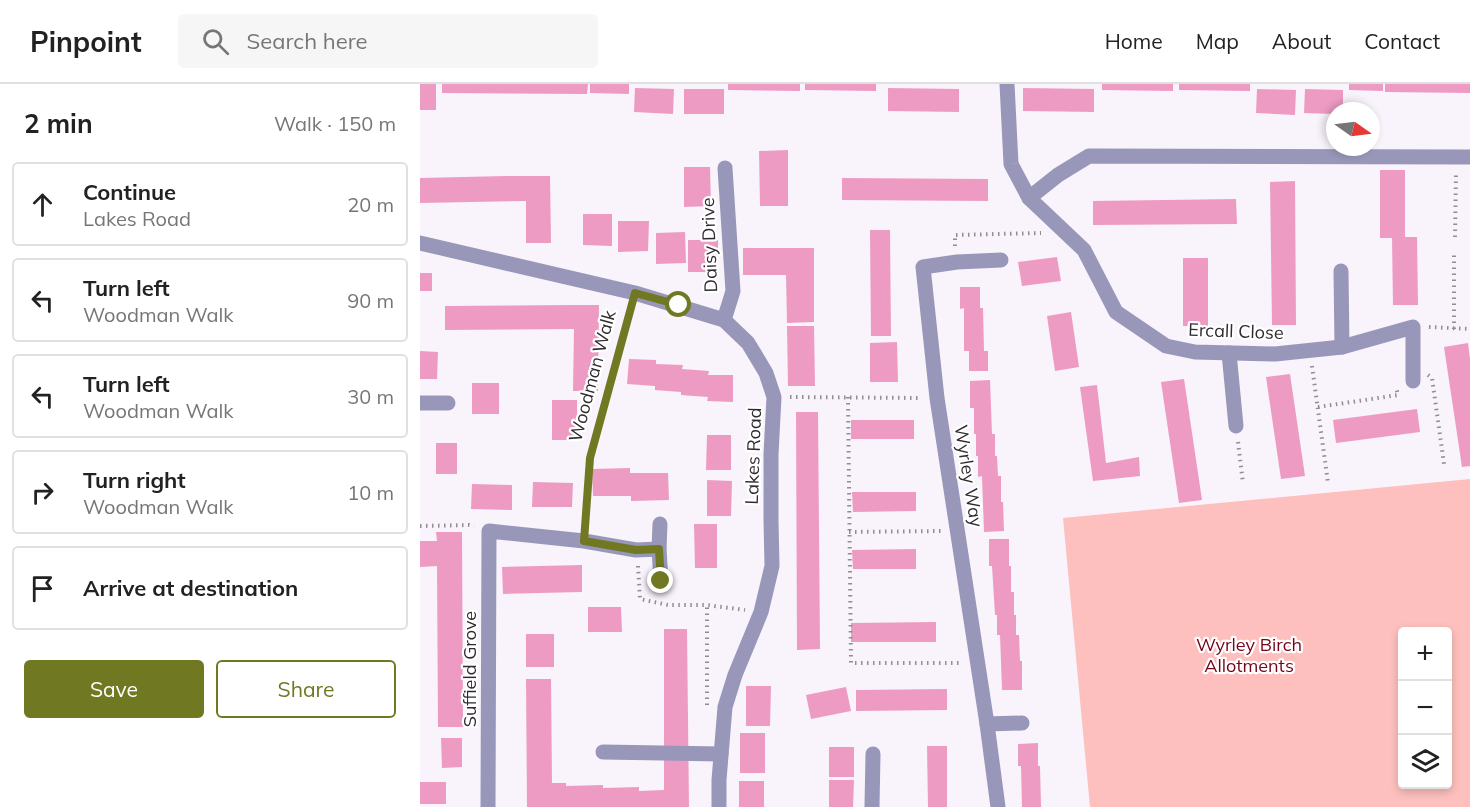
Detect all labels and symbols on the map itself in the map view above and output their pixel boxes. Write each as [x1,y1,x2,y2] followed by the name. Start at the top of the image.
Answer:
[1326,102,1380,156] north arrow
[696,197,722,293] street label: Daisy Drive
[665,291,691,317] route start
[563,307,621,444] street label: Woodman Walk
[1188,318,1284,344] street label: Ercall Close
[740,407,766,505] street label: Lakes Road
[950,423,988,529] street label: Wyrley Way
[647,567,673,593] route end
[458,611,481,727] street label: Suffield Grove
[1196,633,1302,677] park label: Wyrley Birch Allotments

